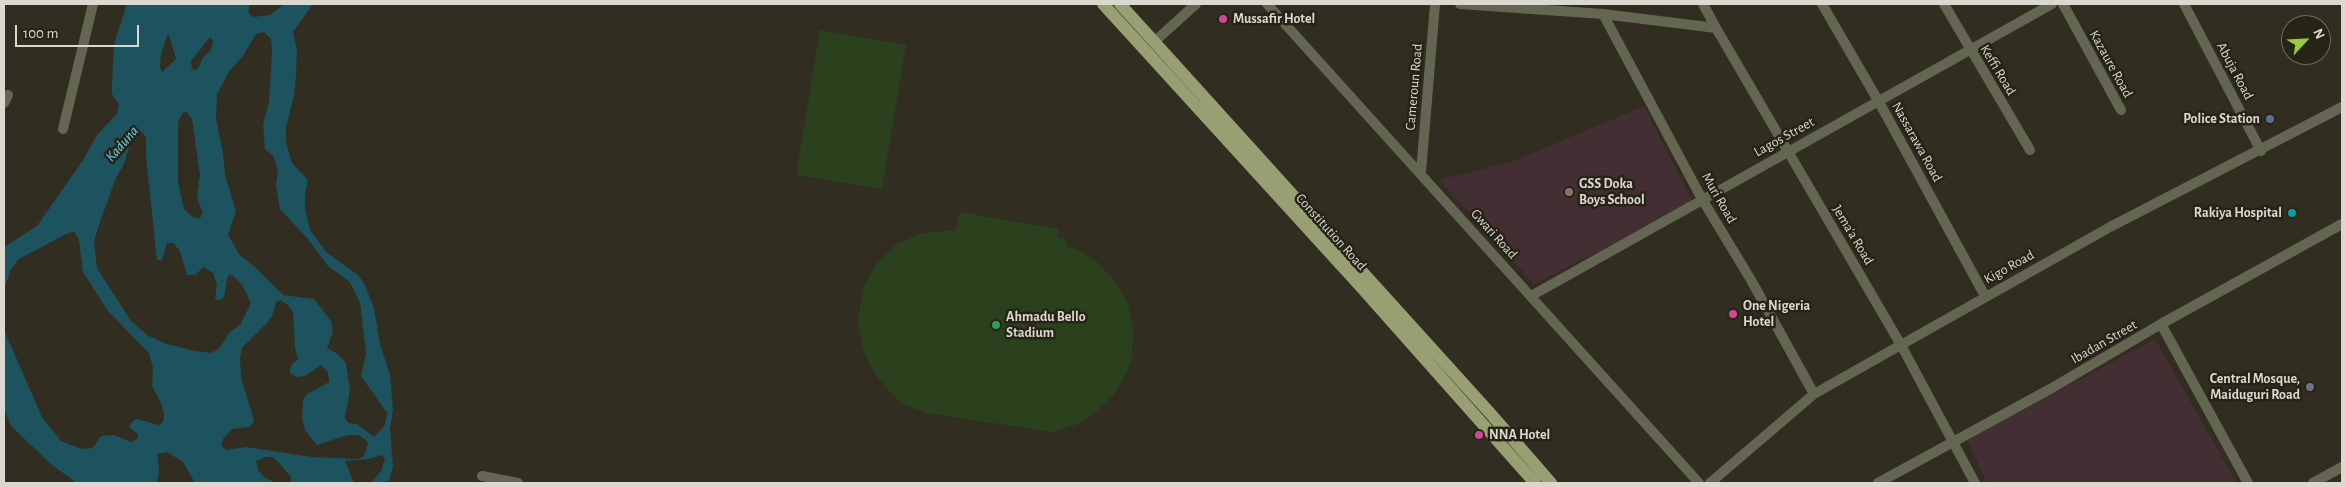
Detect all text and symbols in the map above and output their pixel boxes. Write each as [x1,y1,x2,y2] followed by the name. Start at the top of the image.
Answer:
[1233,11,1315,27] place label: Mussafir Hotel
[1217,13,1229,25] marker: Mussafir Hotel
[18,15,141,47] scale bar
[2281,15,2331,65] north arrow
[23,26,58,41] text: 100 m
[2086,27,2136,101] street label: Kazaure Road
[2310,27,2327,41] text: N
[2213,39,2257,103] street label: Abuja Road
[1976,42,2020,98] street label: Keffi Road
[1402,43,1426,131] street label: Cameroun Road
[1888,99,1946,185] street label: Nassarawa Road
[2183,111,2260,127] place label: Police Station
[2264,113,2276,125] marker: Police Station
[1751,114,1817,160] street label: Lagos Street
[102,123,142,165] water label: Kaduna
[1698,170,1740,226] street label: Muri Road
[1579,176,1645,208] place label: GSS Doka Boys School
[1563,186,1575,198] marker: GSS Doka Boys School
[1292,190,1370,274] street label: Constitution Road
[1829,202,1877,268] street label: Jema'a Road
[1467,205,1521,263] street label: Gwari Road
[2194,205,2282,221] place label: Rakiya Hospital
[2286,207,2298,219] marker: Rakiya Hospital
[1981,246,2037,288] street label: Kigo Road
[1743,298,1810,331] place label: One Nigeria Hotel
[1727,308,1739,320] marker: One Nigeria Hotel
[1006,309,1086,342] place label: Ahmadu Bello Stadium
[2068,316,2140,368] street label: Ibadan Street
[990,319,1002,331] marker: Ahmadu Bello Stadium
[2210,371,2300,404] place label: Central Mosque, Maiduguri Road
[2304,381,2316,393] marker: Central Mosque, Maiduguri Road
[1489,427,1550,443] place label: NNA Hotel
[1473,429,1485,441] marker: NNA Hotel

